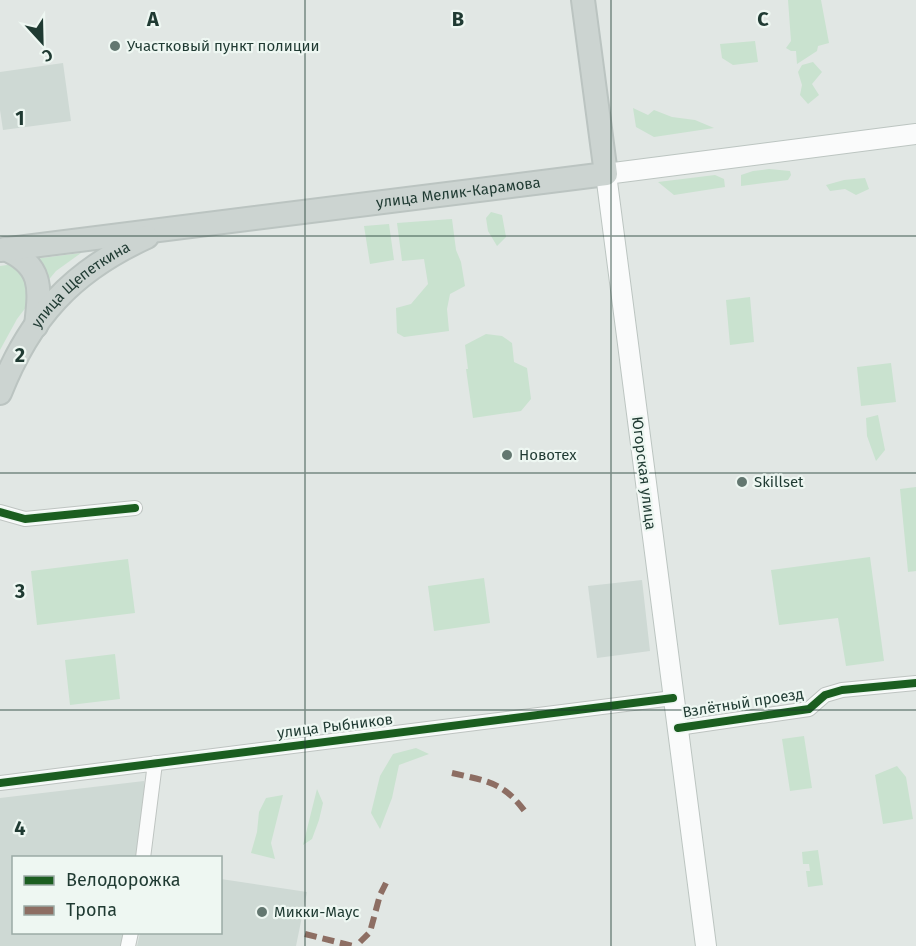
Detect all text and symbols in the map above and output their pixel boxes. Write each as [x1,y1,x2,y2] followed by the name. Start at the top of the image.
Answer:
[146,7,160,31] text: A
[452,7,464,31] text: B
[757,7,769,31] text: C
[12,12,72,72] north arrow
[127,37,319,55] place label: Участковый пункт полиции
[108,39,122,53] marker: Участковый пункт полиции
[39,45,55,66] text: С
[15,106,25,130] text: 1
[375,173,542,212] street label: улица Мелик-Карамова
[28,238,133,331] street label: улица Щепеткина
[15,343,25,367] text: 2
[628,415,660,531] street label: Югорская улица
[519,446,577,464] place label: Новотех
[500,448,514,462] marker: Новотех
[754,473,804,491] place label: Skillset
[735,475,749,489] marker: Skillset
[14,579,25,603] text: 3
[681,685,805,721] street label: Взлётный проезд
[276,710,394,742] street label: улица Рыбников
[14,816,26,840] text: 4
[12,856,222,934] legend
[66,869,181,891] text: Велодорожка
[66,899,117,921] text: Тропа
[274,903,359,921] place label: Микки-Маус
[255,905,269,919] marker: Микки-Маус

